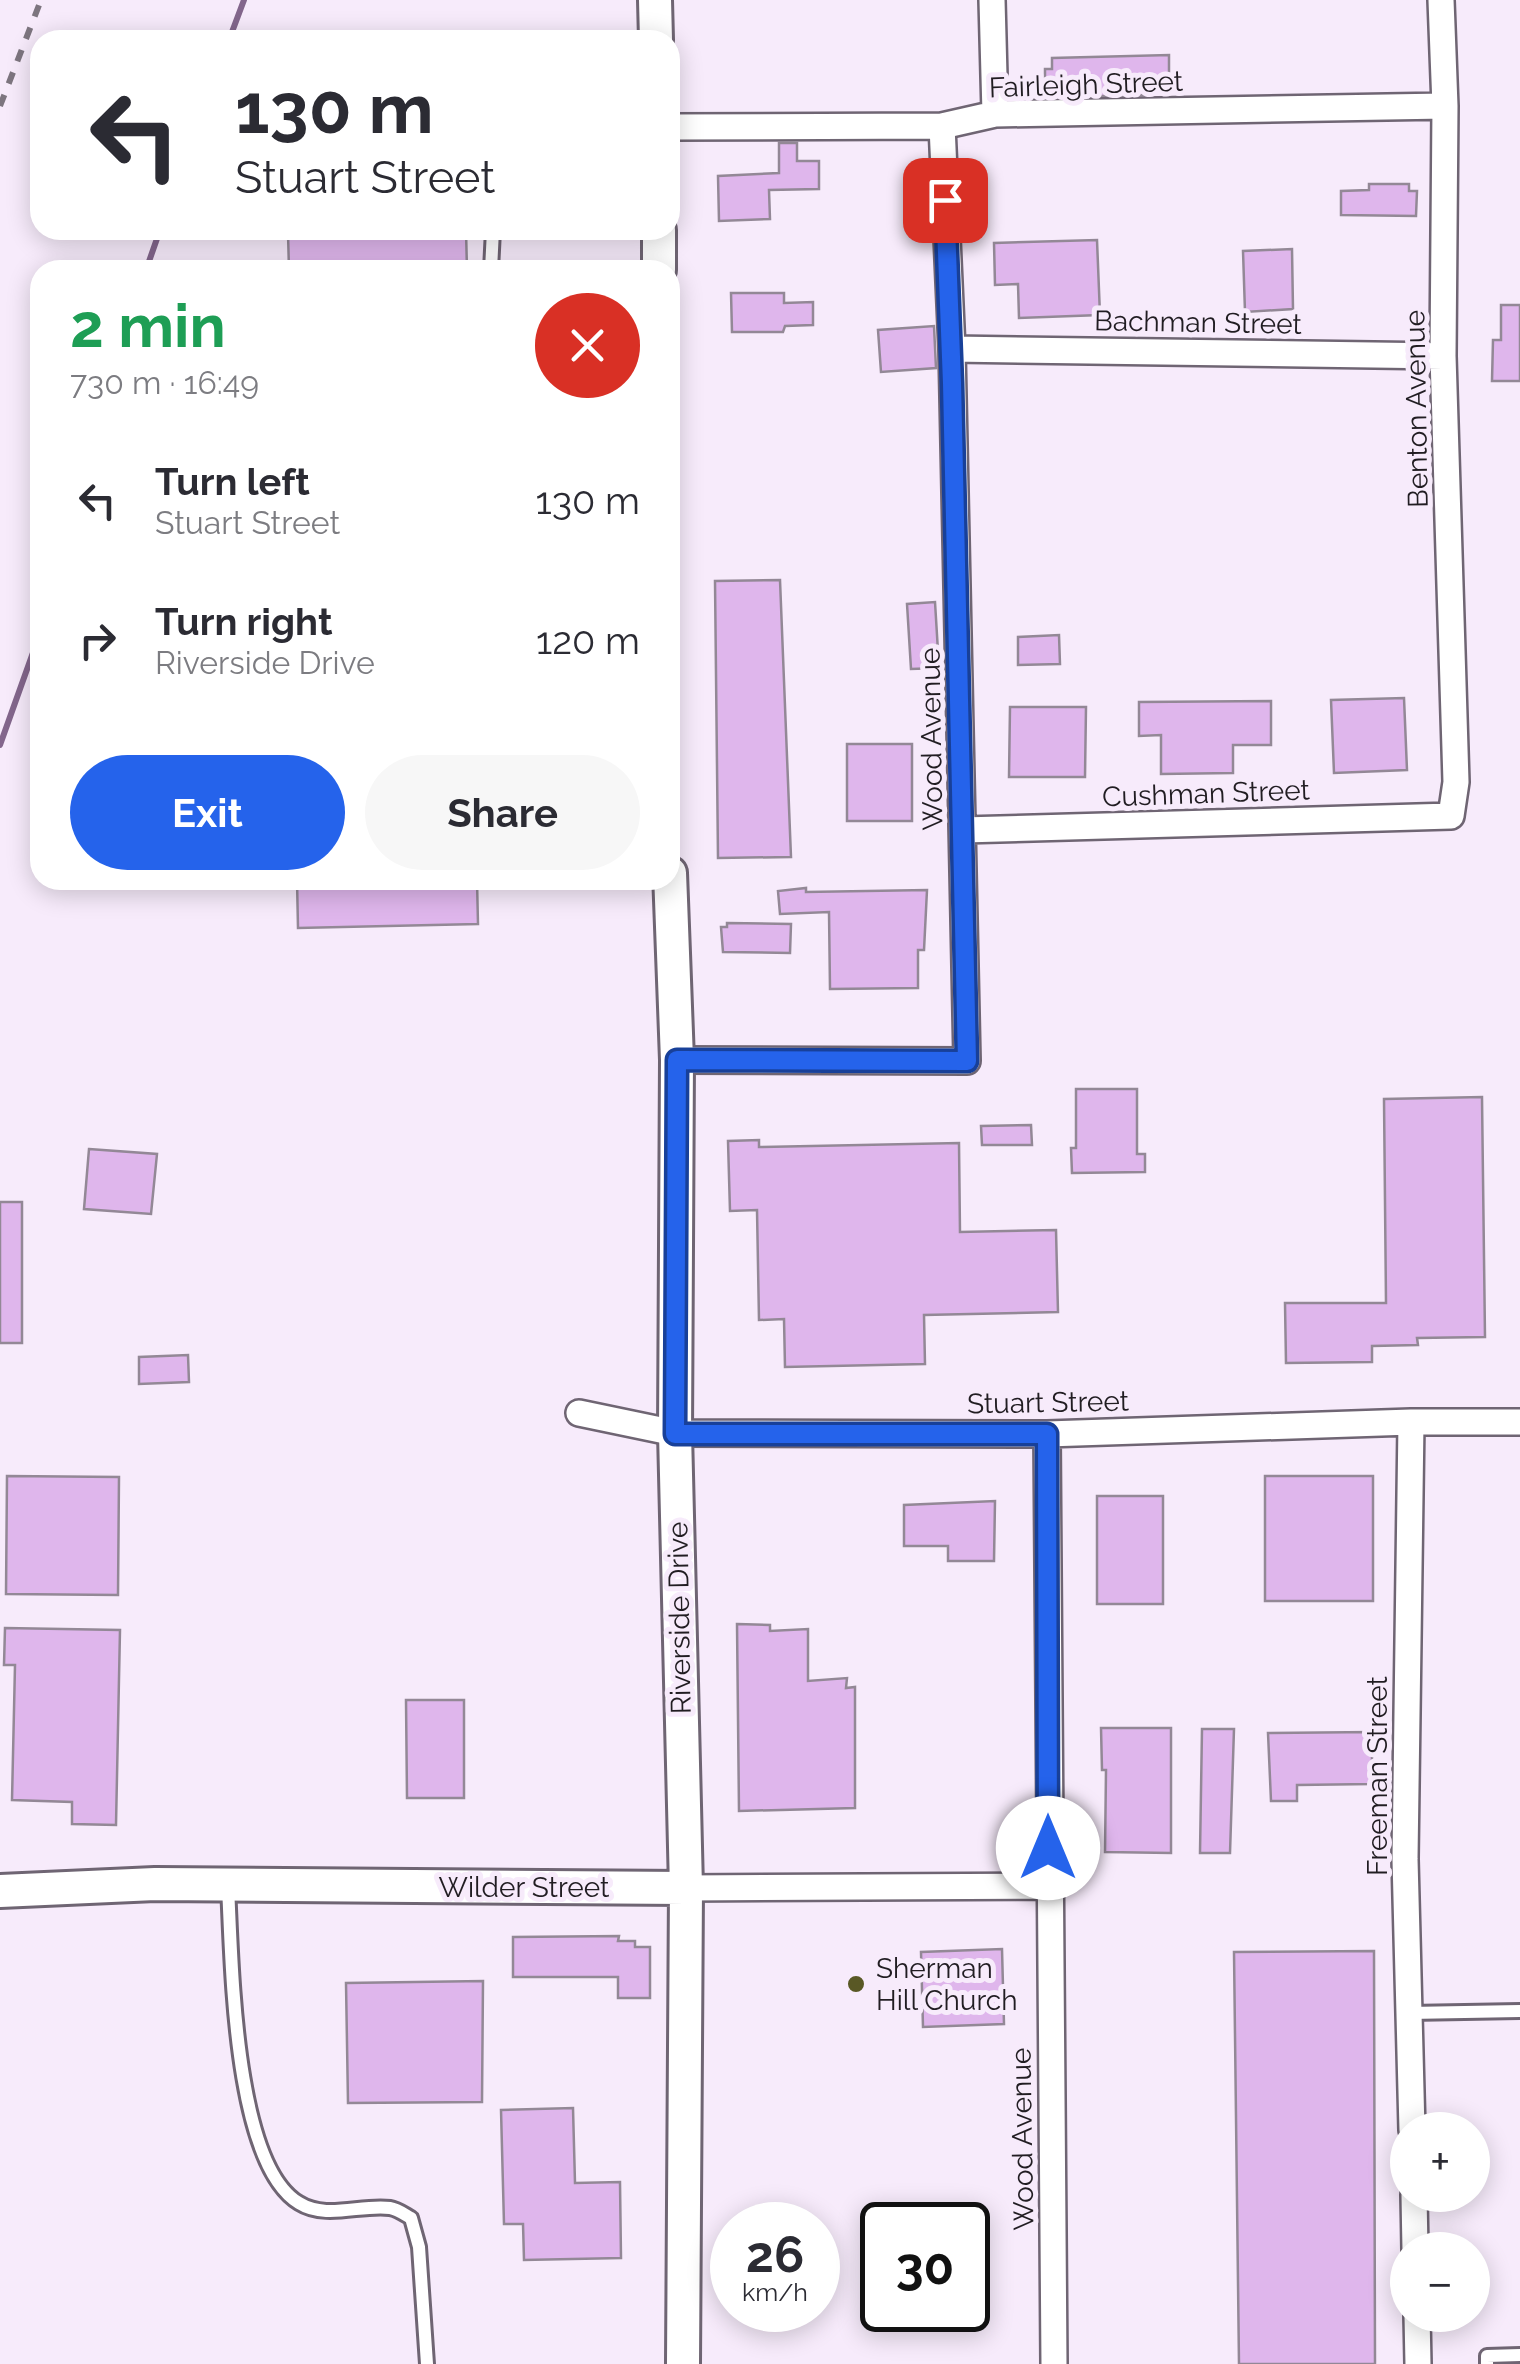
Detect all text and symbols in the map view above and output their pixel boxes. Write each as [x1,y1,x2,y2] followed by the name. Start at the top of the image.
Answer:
[988,65,1184,104] street label: Fairleigh Street
[235,67,434,149] text: 130 m
[70,70,200,200] icon: left
[235,151,495,204] text: Stuart Street
[903,158,988,243] pin
[918,173,973,228] icon: arrive
[70,291,226,361] text: 2 min
[535,293,640,398] button: close
[1094,304,1303,341] street label: Bachman Street
[1398,310,1435,508] street label: Benton Avenue
[70,364,259,401] text: 730 m · 16:49
[155,459,310,504] text: Turn left
[70,473,125,528] icon: left
[536,478,640,523] text: 130 m
[155,504,340,541] text: Stuart Street
[155,599,332,644] text: Turn right
[70,613,125,668] icon: right
[536,618,640,663] text: 120 m
[155,644,375,681] text: Riverside Drive
[913,647,950,831] street label: Wood Avenue
[70,755,345,870] button: Exit
[365,755,640,870] button: Share
[1102,773,1311,814] street label: Cushman Street
[967,1385,1130,1420] street label: Stuart Street
[661,1522,698,1714] street label: Riverside Drive
[1361,1676,1394,1876] street label: Freeman Street
[996,1796,1100,1900] position arrow
[439,1871,610,1904] street label: Wilder Street
[876,1952,1018,2017] place label: Sherman Hill Church
[845,1973,867,1995] marker: Sherman Hill Church
[1004,2047,1041,2231] street label: Wood Avenue
[1390,2112,1490,2332] map controls
[1390,2112,1490,2212] button: +
[860,2202,990,2332] speed limit sign: 30
[746,2225,804,2284] text: 26
[1390,2232,1490,2332] button: −
[742,2277,808,2307] text: km/h

